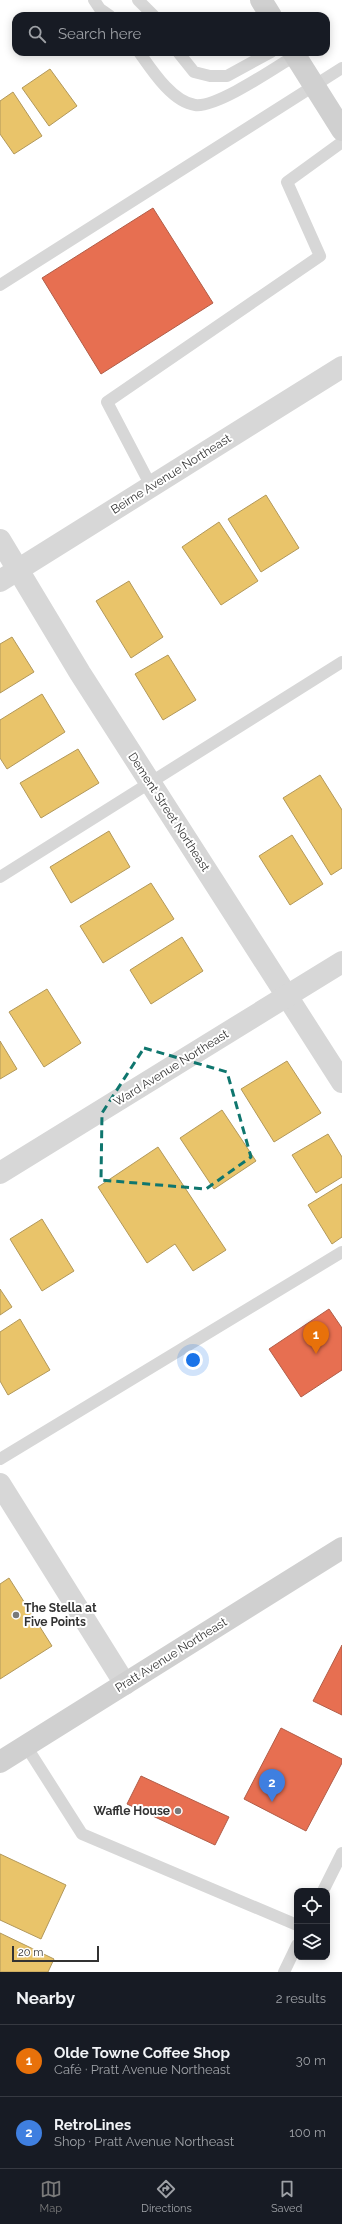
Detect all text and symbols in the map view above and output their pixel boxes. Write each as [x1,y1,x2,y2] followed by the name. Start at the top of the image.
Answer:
[12,12,330,56] search box
[26,23,48,45] icon: search
[58,25,141,43] text: Search here
[108,431,234,517] street label: Beirne Avenue Northeast
[125,750,213,874] street label: Dement Street Northeast
[111,1027,231,1109] street label: Ward Avenue Northeast
[303,1321,329,1354] pin: 1
[183,1350,203,1370] your location
[24,1601,97,1629] place label: The Stella at Five Points
[11,1610,21,1620] marker: The Stella at Five Points
[113,1615,229,1695] street label: Pratt Avenue Northeast
[259,1769,285,1802] pin: 2
[93,1804,170,1818] place label: Waffle House
[173,1806,183,1816] marker: Waffle House
[294,1888,330,1960] map controls
[294,1888,330,1924] button: locate
[294,1924,330,1960] button: layers
[12,1944,99,1963] scale bar
[18,1946,43,1959] text: 20 m
[16,1988,75,2008] text: Nearby
[276,1991,326,2006] text: 2 results
[54,2044,230,2062] text: Olde Towne Coffee Shop
[26,2053,32,2068] text: 1
[296,2053,326,2068] text: 30 m
[54,2062,230,2077] text: Café · Pratt Avenue Northeast
[54,2116,131,2134] text: RetroLines
[25,2125,33,2140] text: 2
[289,2125,326,2140] text: 100 m
[54,2134,234,2149] text: Shop · Pratt Avenue Northeast
[40,2178,62,2215] tab: Map
[141,2178,192,2215] tab: Directions
[271,2178,302,2215] tab: Saved

